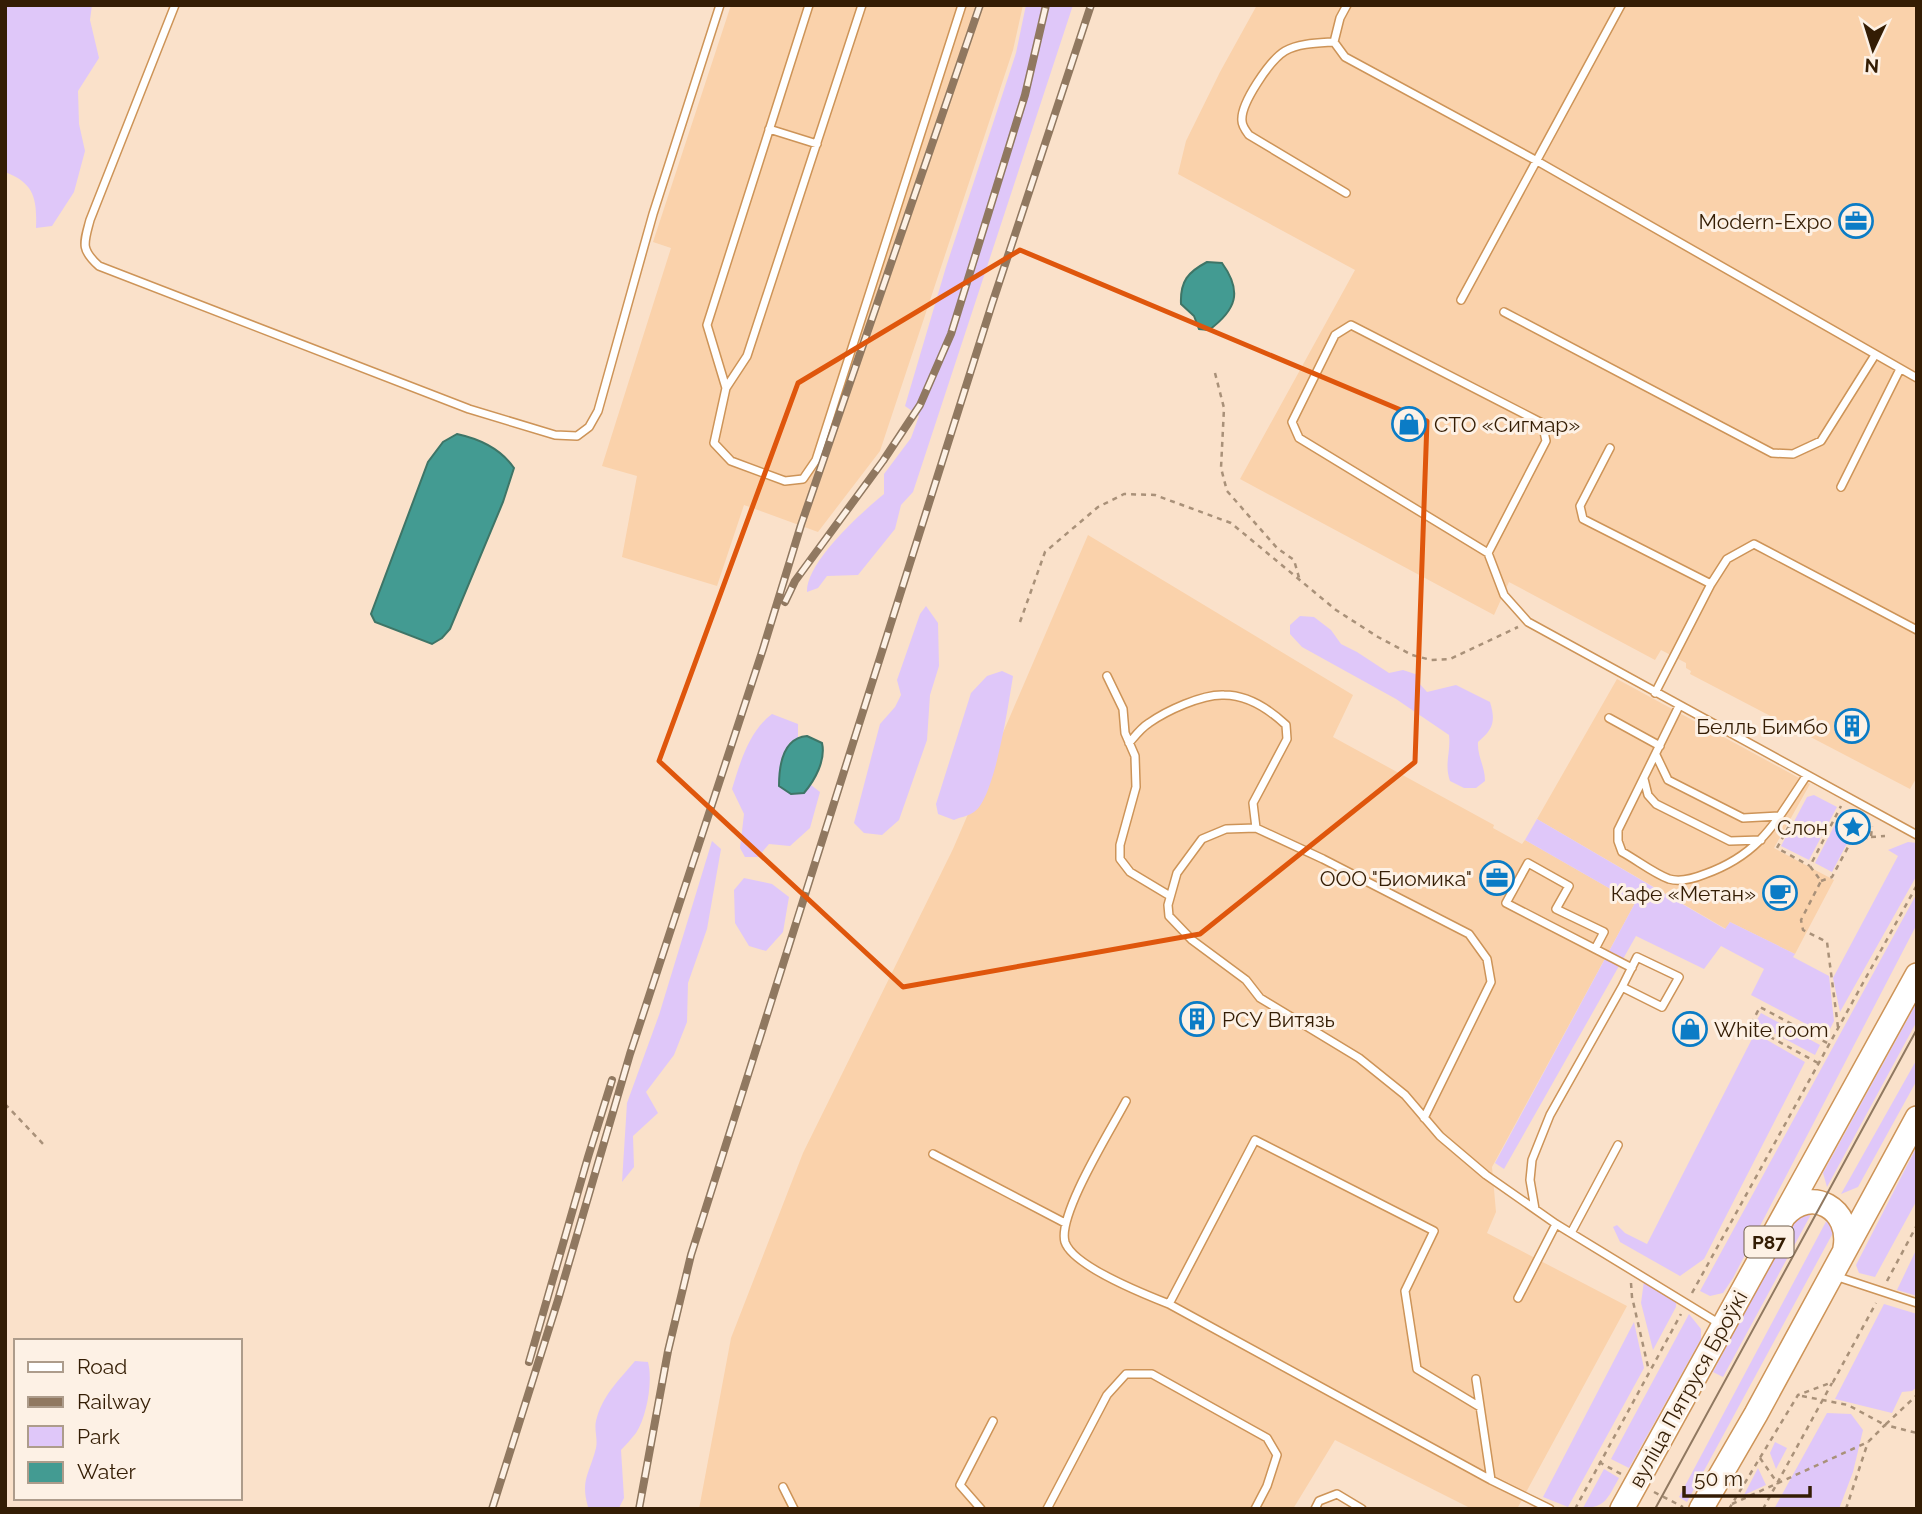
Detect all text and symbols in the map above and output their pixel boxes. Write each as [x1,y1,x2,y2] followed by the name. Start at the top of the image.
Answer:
[1838,14,1908,84] north arrow
[1864,54,1880,77] text: N
[1837,202,1875,240] office icon: Modern-Expo
[1699,209,1832,234] place label: Modern-Expo
[1390,405,1428,443] shop icon: СТО «Сигмар»
[1434,412,1580,437] place label: СТО «Сигмар»
[1833,707,1871,745] building icon: Белль Бимбо
[1696,714,1828,739] place label: Белль Бимбо
[1834,808,1872,846] place icon: Слон
[1777,815,1828,840] place label: Слон
[1478,859,1516,897] office icon: ООО "Биомика"
[1320,866,1472,891] place label: ООО "Биомика"
[1761,874,1799,912] cafe icon: Кафе «Метан»
[1611,881,1756,906] place label: Кафе «Метан»
[1178,1000,1216,1038] building icon: РСУ Витязь
[1222,1007,1335,1032] place label: РСУ Витязь
[1671,1010,1709,1048] shop icon: White room
[1714,1017,1829,1042] place label: White room
[1744,1226,1794,1258] road number: Р87
[1624,1286,1752,1492] street label: вуліца Пятруся Броўкі
[14,1339,242,1500] legend
[77,1354,127,1379] text: Road
[77,1389,151,1414] text: Railway
[77,1424,120,1449] text: Park
[1684,1454,1810,1498] scale bar
[77,1459,136,1484] text: Water
[1694,1466,1743,1491] text: 50 m

